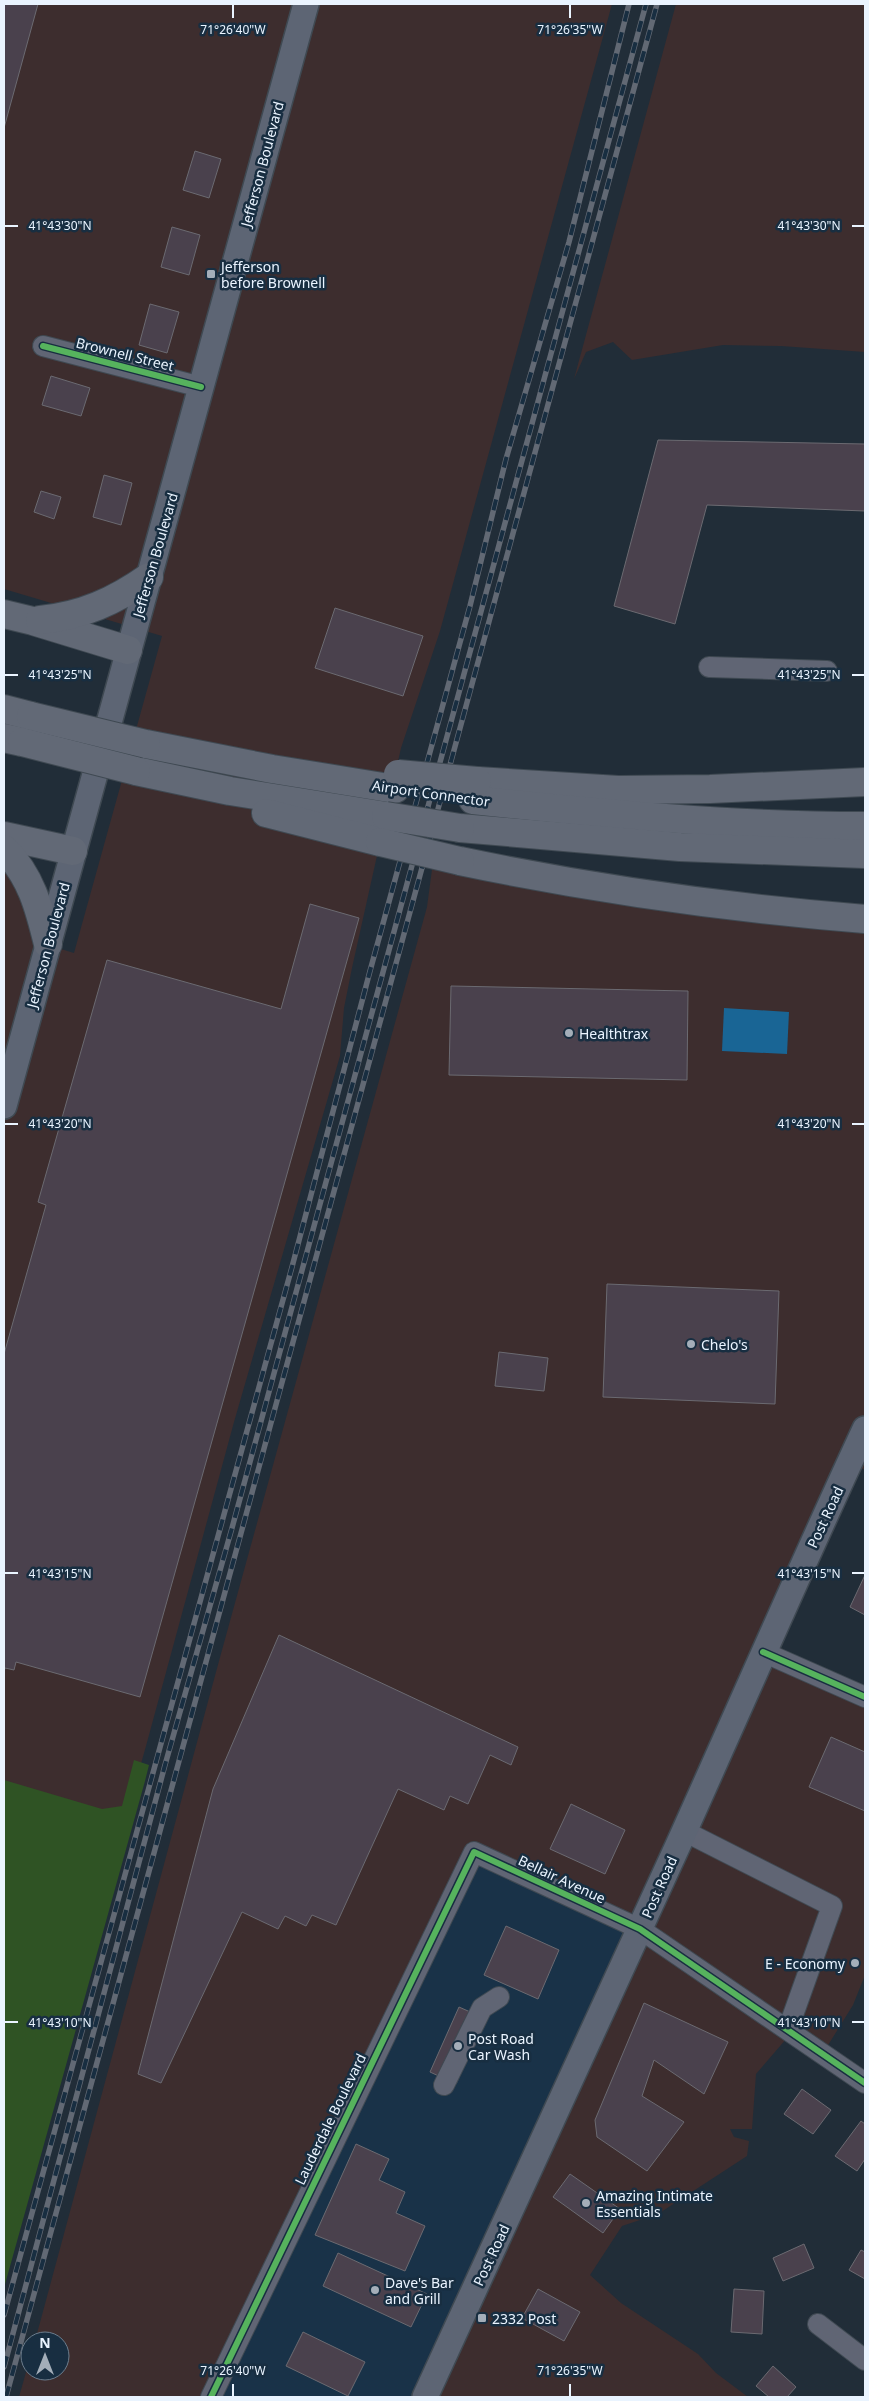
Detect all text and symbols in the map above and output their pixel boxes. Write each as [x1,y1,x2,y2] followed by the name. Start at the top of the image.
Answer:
[200,21,266,38] text: 71°26'40"W
[537,21,603,38] text: 71°26'35"W
[236,99,288,231] street label: Jefferson Boulevard
[28,217,92,234] text: 41°43'30"N
[777,217,841,234] text: 41°43'30"N
[219,257,325,292] place label: Jefferson before Brownell
[205,268,217,280] marker: Jefferson before Brownell
[74,333,176,375] street label: Brownell Street
[128,490,182,622] street label: Jefferson Boulevard
[28,666,92,683] text: 41°43'25"N
[777,666,841,683] text: 41°43'25"N
[371,775,491,811] street label: Airport Connector
[22,880,74,1012] street label: Jefferson Boulevard
[579,1024,649,1043] place label: Healthtrax
[563,1027,575,1039] marker: Healthtrax
[28,1115,92,1132] text: 41°43'20"N
[777,1115,841,1132] text: 41°43'20"N
[701,1335,748,1354] place label: Chelo's
[685,1338,697,1350] marker: Chelo's
[802,1483,848,1551] street label: Post Road
[28,1565,92,1582] text: 41°43'15"N
[777,1565,841,1582] text: 41°43'15"N
[515,1850,609,1908] street label: Bellair Avenue
[637,1853,681,1921] street label: Post Road
[765,1954,846,1973] place label: E - Economy
[849,1957,861,1969] marker: E - Economy
[28,2014,92,2031] text: 41°43'10"N
[777,2014,841,2031] text: 41°43'10"N
[468,2029,534,2064] place label: Post Road Car Wash
[452,2040,464,2052] marker: Post Road Car Wash
[290,2050,370,2188] street label: Lauderdale Boulevard
[596,2186,713,2221] place label: Amazing Intimate Essentials
[580,2197,592,2209] marker: Amazing Intimate Essentials
[468,2221,514,2289] street label: Post Road
[385,2273,454,2308] place label: Dave's Bar and Grill
[369,2284,381,2296] marker: Dave's Bar and Grill
[492,2309,556,2328] place label: 2332 Post
[476,2312,488,2324] marker: 2332 Post
[20,2331,70,2381] north arrow
[39,2333,51,2352] text: N
[200,2362,266,2379] text: 71°26'40"W
[537,2362,603,2379] text: 71°26'35"W

